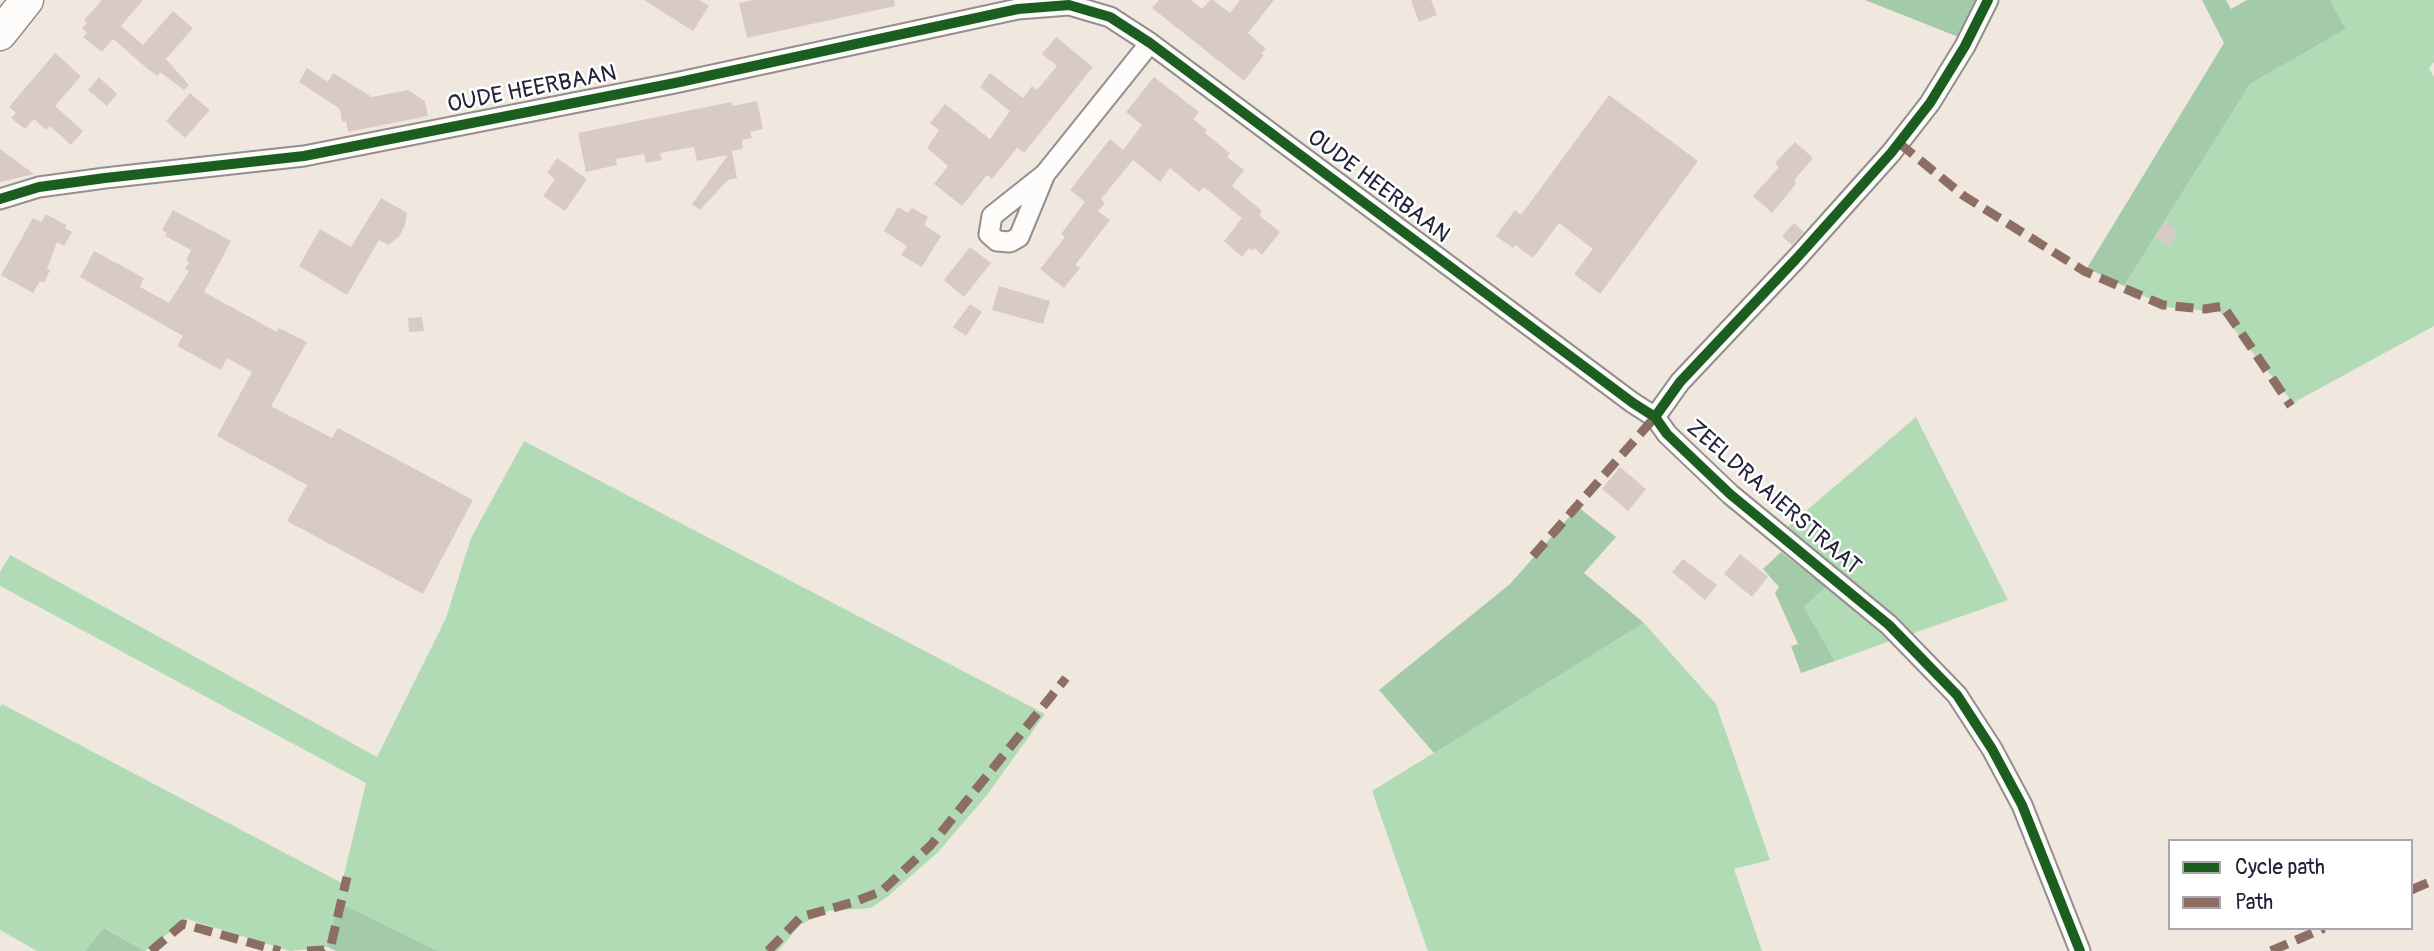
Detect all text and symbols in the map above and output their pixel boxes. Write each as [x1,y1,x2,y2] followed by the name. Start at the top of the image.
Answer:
[445,60,619,120] street label: OUDE HEERBAAN
[1301,124,1455,250] street label: OUDE HEERBAAN
[1680,415,1866,581] street label: ZEELDRAAIERSTRAAT
[2168,839,2413,930] legend
[2235,854,2325,881] text: Cycle path
[2235,889,2273,916] text: Path

